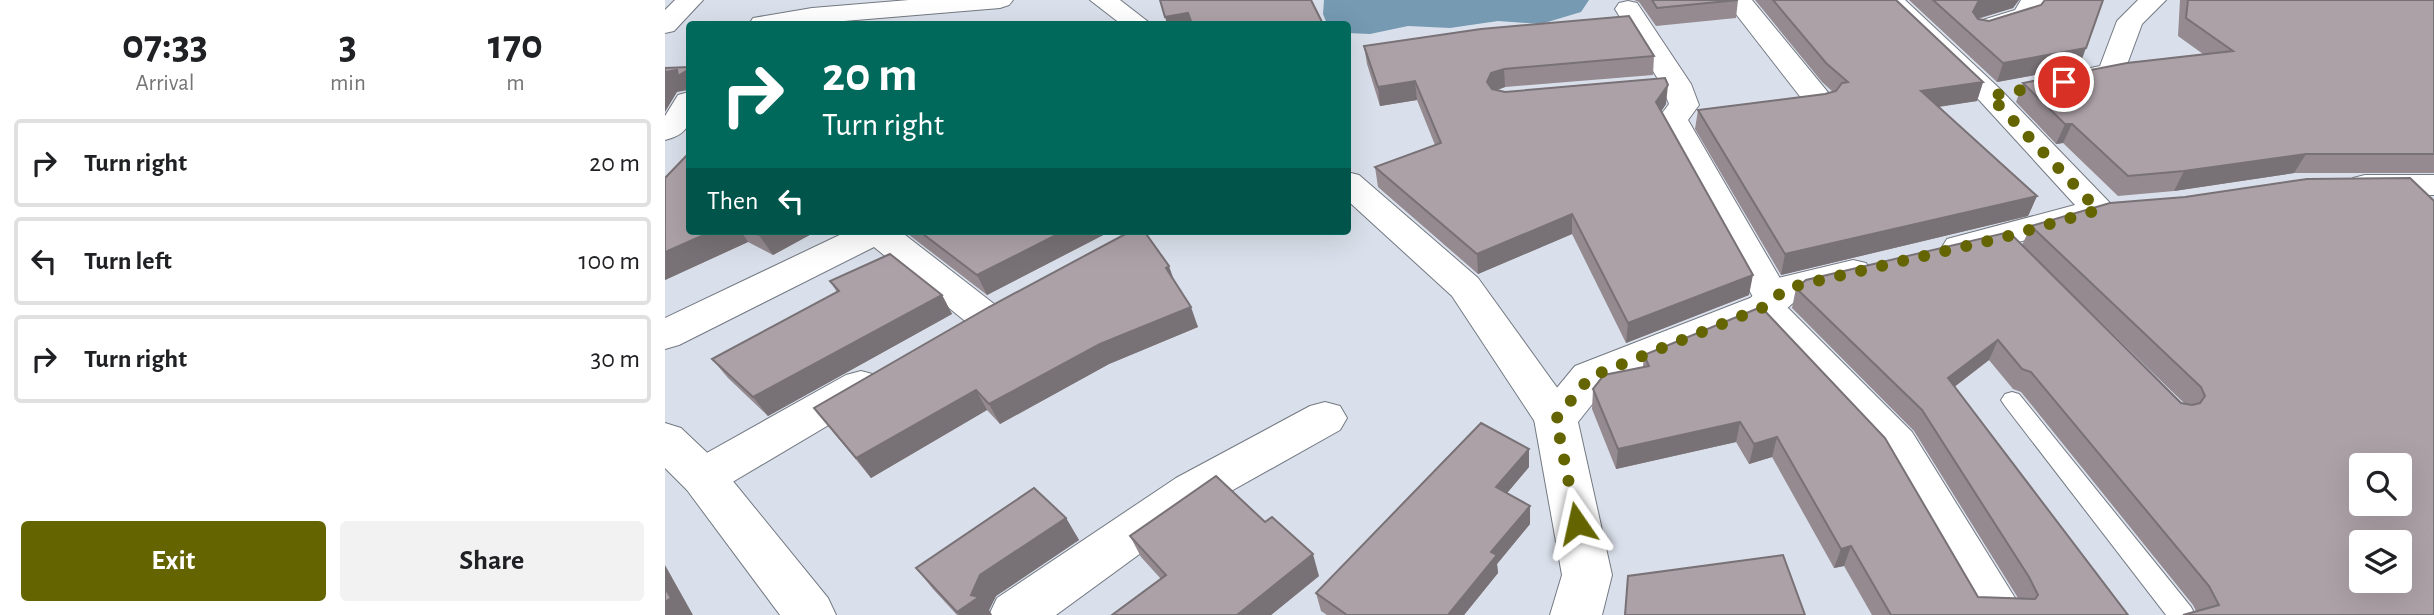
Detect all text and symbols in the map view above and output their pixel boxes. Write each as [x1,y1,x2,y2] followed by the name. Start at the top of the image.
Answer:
[122,24,208,66] text: 07:33
[339,24,357,66] text: 3
[488,24,543,66] text: 170
[707,49,798,140] icon: right
[822,51,918,100] text: 20 m
[2034,52,2094,112] pin
[2045,63,2083,101] icon: arrive
[135,72,195,95] text: Arrival
[330,72,366,95] text: min
[506,72,525,95] text: m
[822,109,944,141] text: Turn right
[25,144,63,182] icon: right
[84,150,187,176] text: Turn right
[589,150,640,176] text: 20 m
[772,182,810,220] icon: left
[707,188,758,214] text: Then
[25,242,63,280] icon: left
[84,248,172,274] text: Turn left
[579,248,640,274] text: 100 m
[25,340,63,378] icon: right
[84,346,187,372] text: Turn right
[590,346,640,372] text: 30 m
[2349,453,2412,593] map controls
[2349,453,2412,516] button: search
[1540,486,1614,560] position arrow
[21,521,326,601] button: Exit
[340,521,644,601] button: Share
[2349,530,2412,593] button: layers

